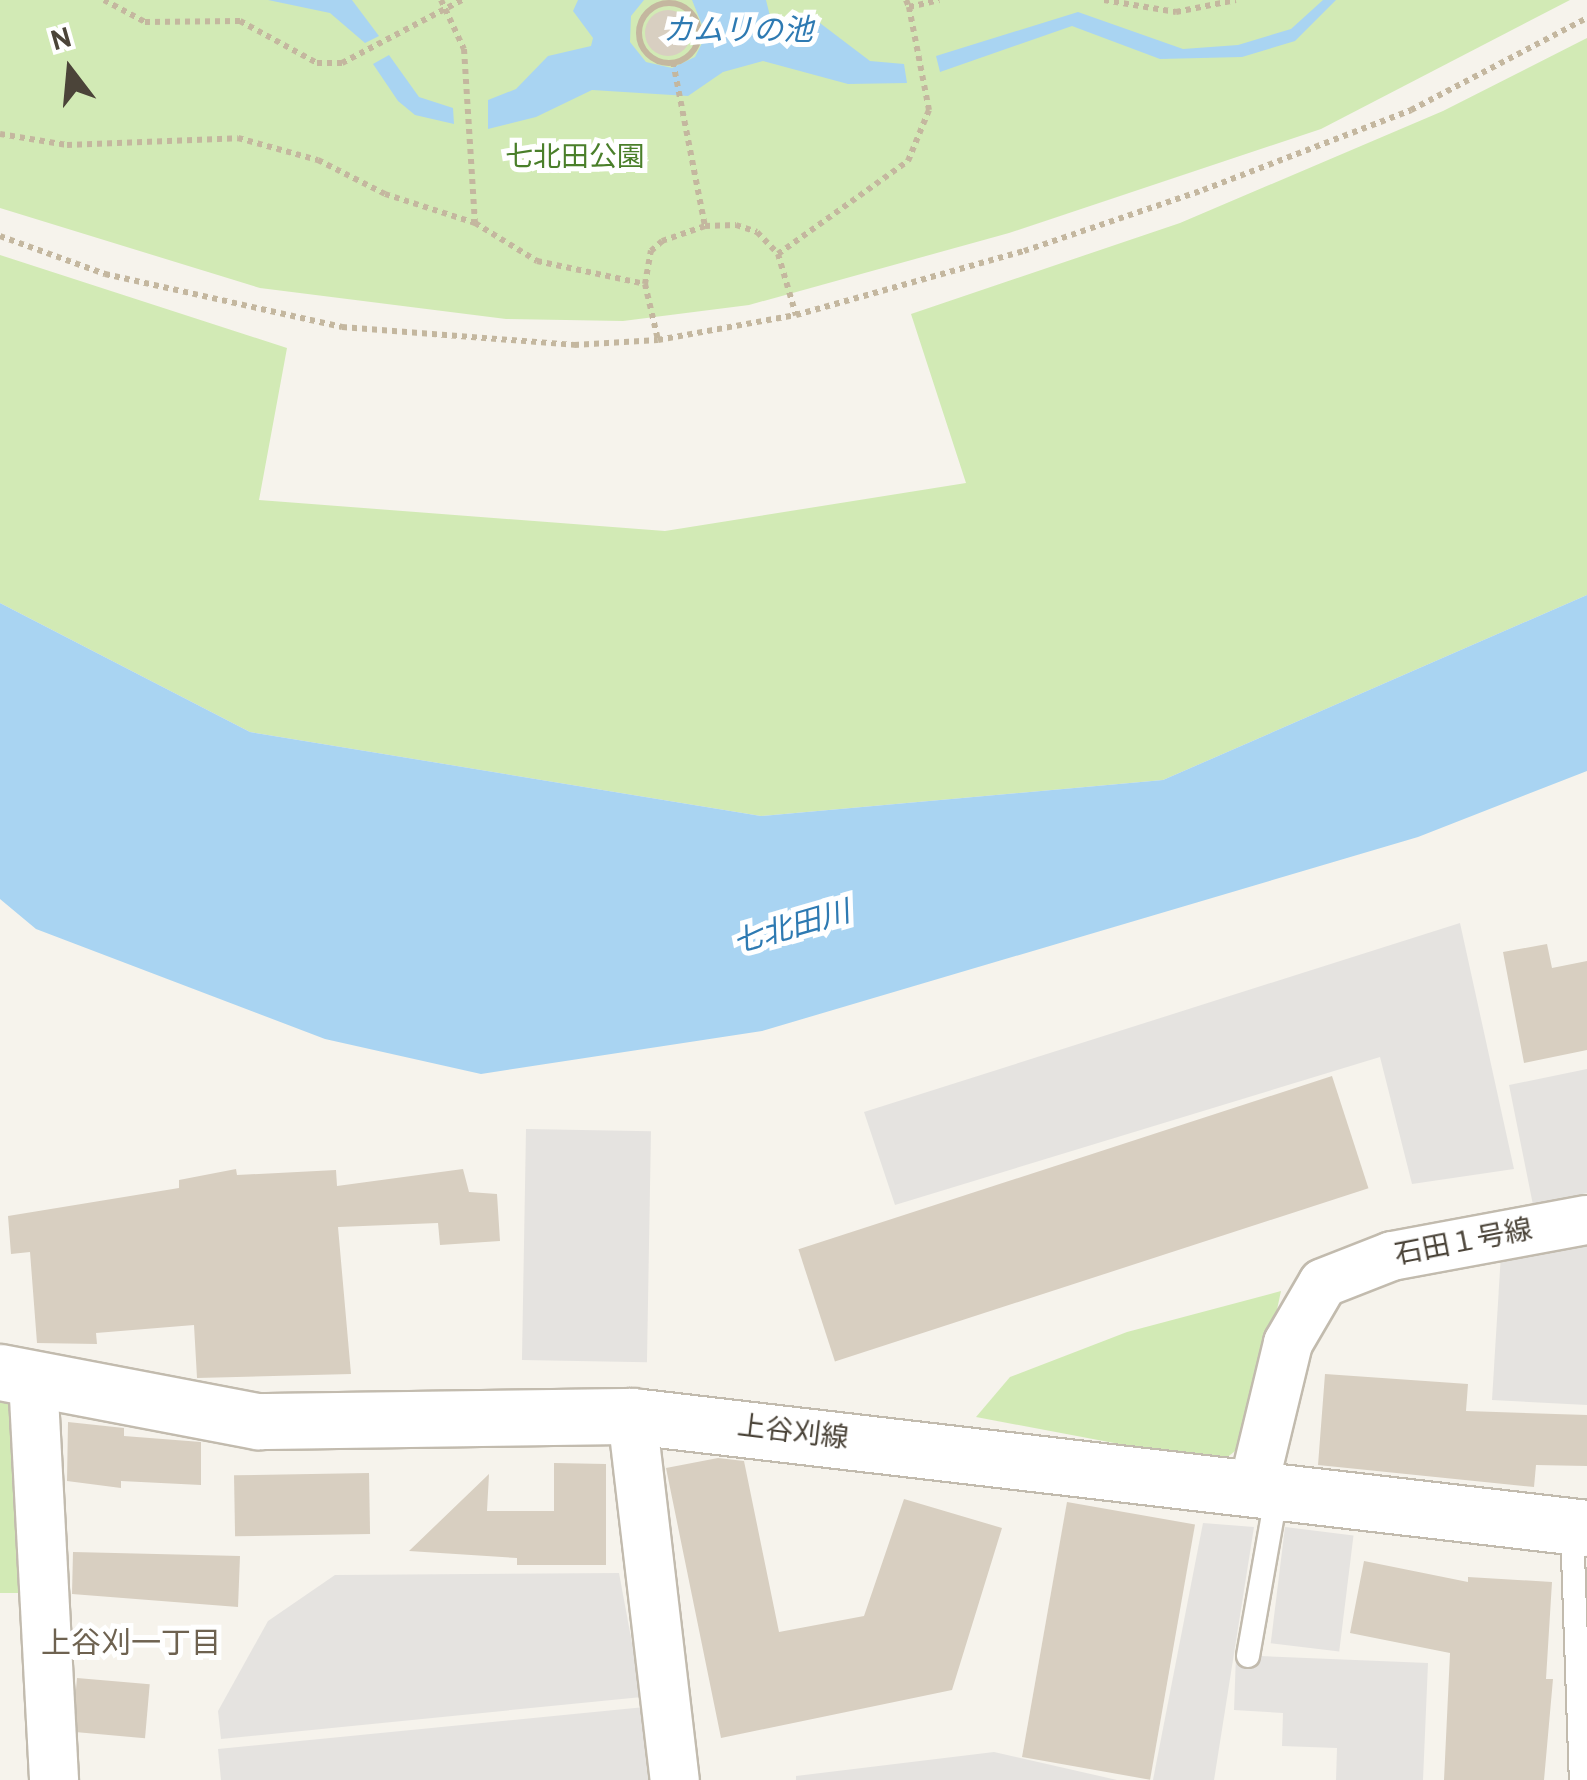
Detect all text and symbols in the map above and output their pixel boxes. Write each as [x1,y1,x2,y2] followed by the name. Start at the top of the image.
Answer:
[663,15,813,51] water label: カムリの池
[20,20,120,120] north arrow
[47,21,76,61] text: N
[505,142,645,176] park label: 七北田公園
[729,896,855,964] water label: 七北田川
[1392,1214,1536,1274] street label: 石田１号線
[735,1411,851,1457] street label: 上谷刈線
[41,1628,221,1664] district label: 上谷刈一丁目

